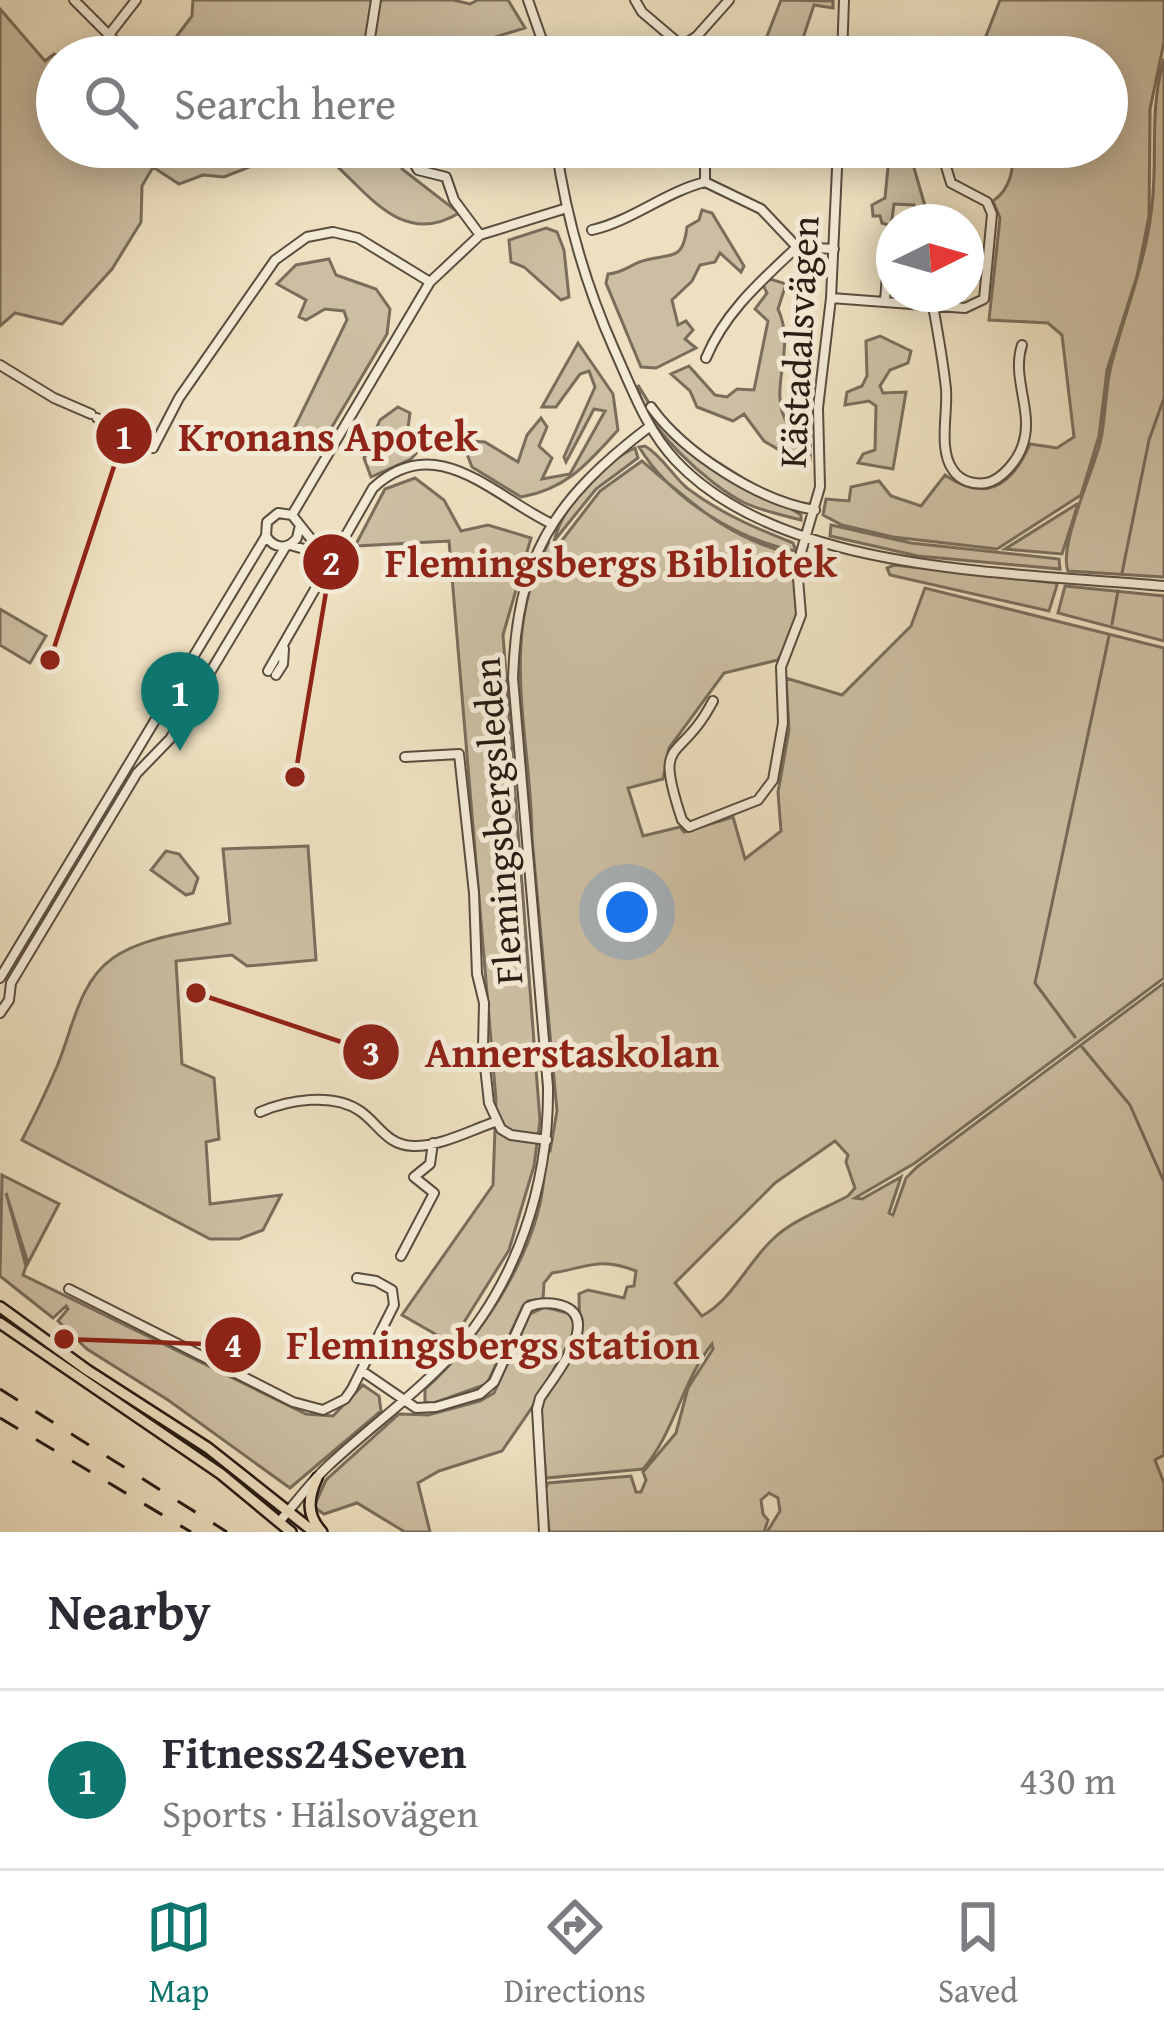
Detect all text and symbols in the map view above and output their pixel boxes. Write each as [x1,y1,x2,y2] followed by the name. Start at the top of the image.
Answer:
[36,36,1128,168] search box
[78,69,144,135] icon: search
[174,70,396,135] text: Search here
[876,204,984,312] north arrow
[762,214,833,469] street label: Kästadalsvägen
[94,397,502,475] callout: Kronans Apotek
[178,405,479,466] text: Kronans Apotek
[115,409,133,462] text: 1
[301,523,861,601] callout: Flemingsbergs Bibliotek
[385,531,838,592] text: Flemingsbergs Bibliotek
[322,535,340,588] text: 2
[141,652,219,751] pin: 1
[457,656,536,986] street label: Flemingsbergsleden
[597,882,657,942] your location
[341,1013,743,1091] callout: Annerstaskolan
[425,1021,720,1082] text: Annerstaskolan
[362,1025,380,1078] text: 3
[203,1306,724,1384] callout: Flemingsbergs station
[286,1313,700,1374] text: Flemingsbergs station
[224,1317,242,1370] text: 4
[48,1573,211,1648] text: Nearby
[162,1719,467,1784] text: Fitness24Seven
[77,1751,97,1808] text: 1
[1019,1751,1116,1808] text: 430 m
[162,1784,478,1841] text: Sports · Hälsovägen
[146,1894,212,2014] tab: Map
[504,1894,646,2014] tab: Directions
[938,1894,1018,2014] tab: Saved

